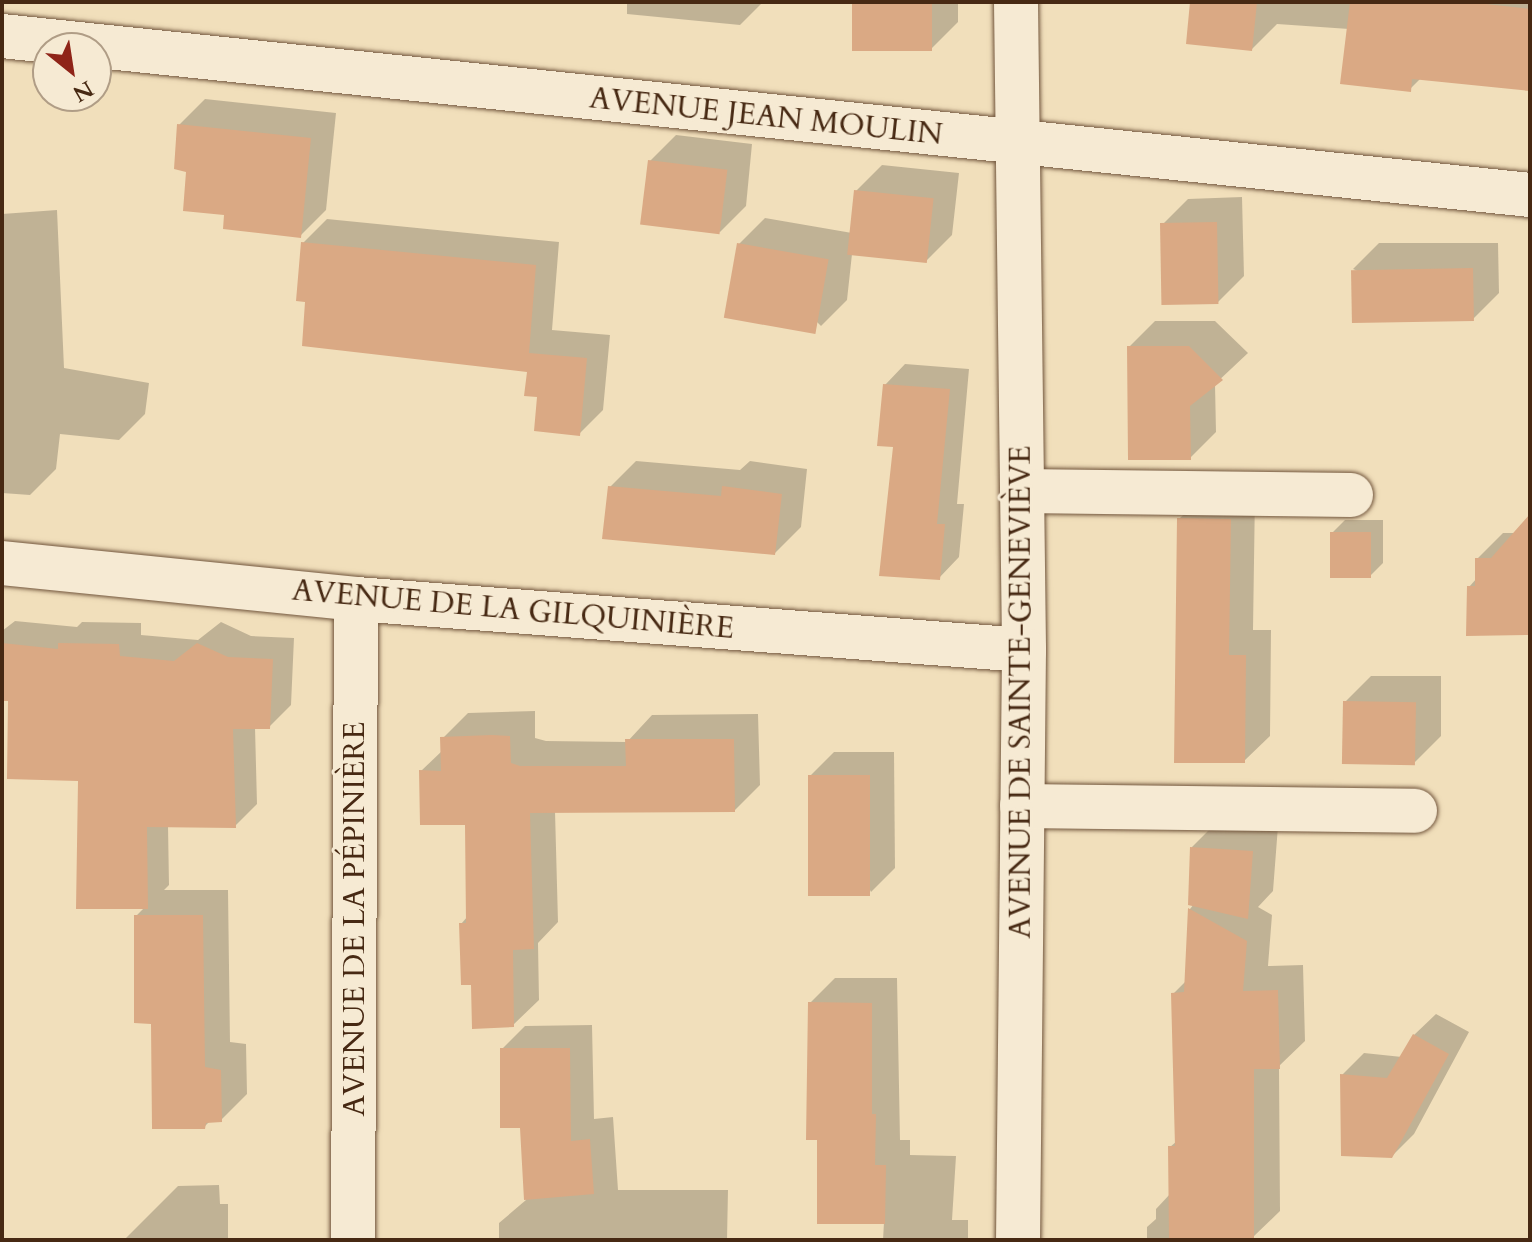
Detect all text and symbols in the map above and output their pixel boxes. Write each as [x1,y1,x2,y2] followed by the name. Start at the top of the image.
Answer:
[32,32,112,112] north arrow
[67,73,99,109] text: N
[588,81,944,153] street label: AVENUE JEAN MOULIN
[1003,445,1039,939] street label: AVENUE DE SAINTE-GENEVIÈVE
[291,573,735,647] street label: AVENUE DE LA GILQUINIÈRE
[337,722,373,1116] street label: AVENUE DE LA PÉPINIÈRE

